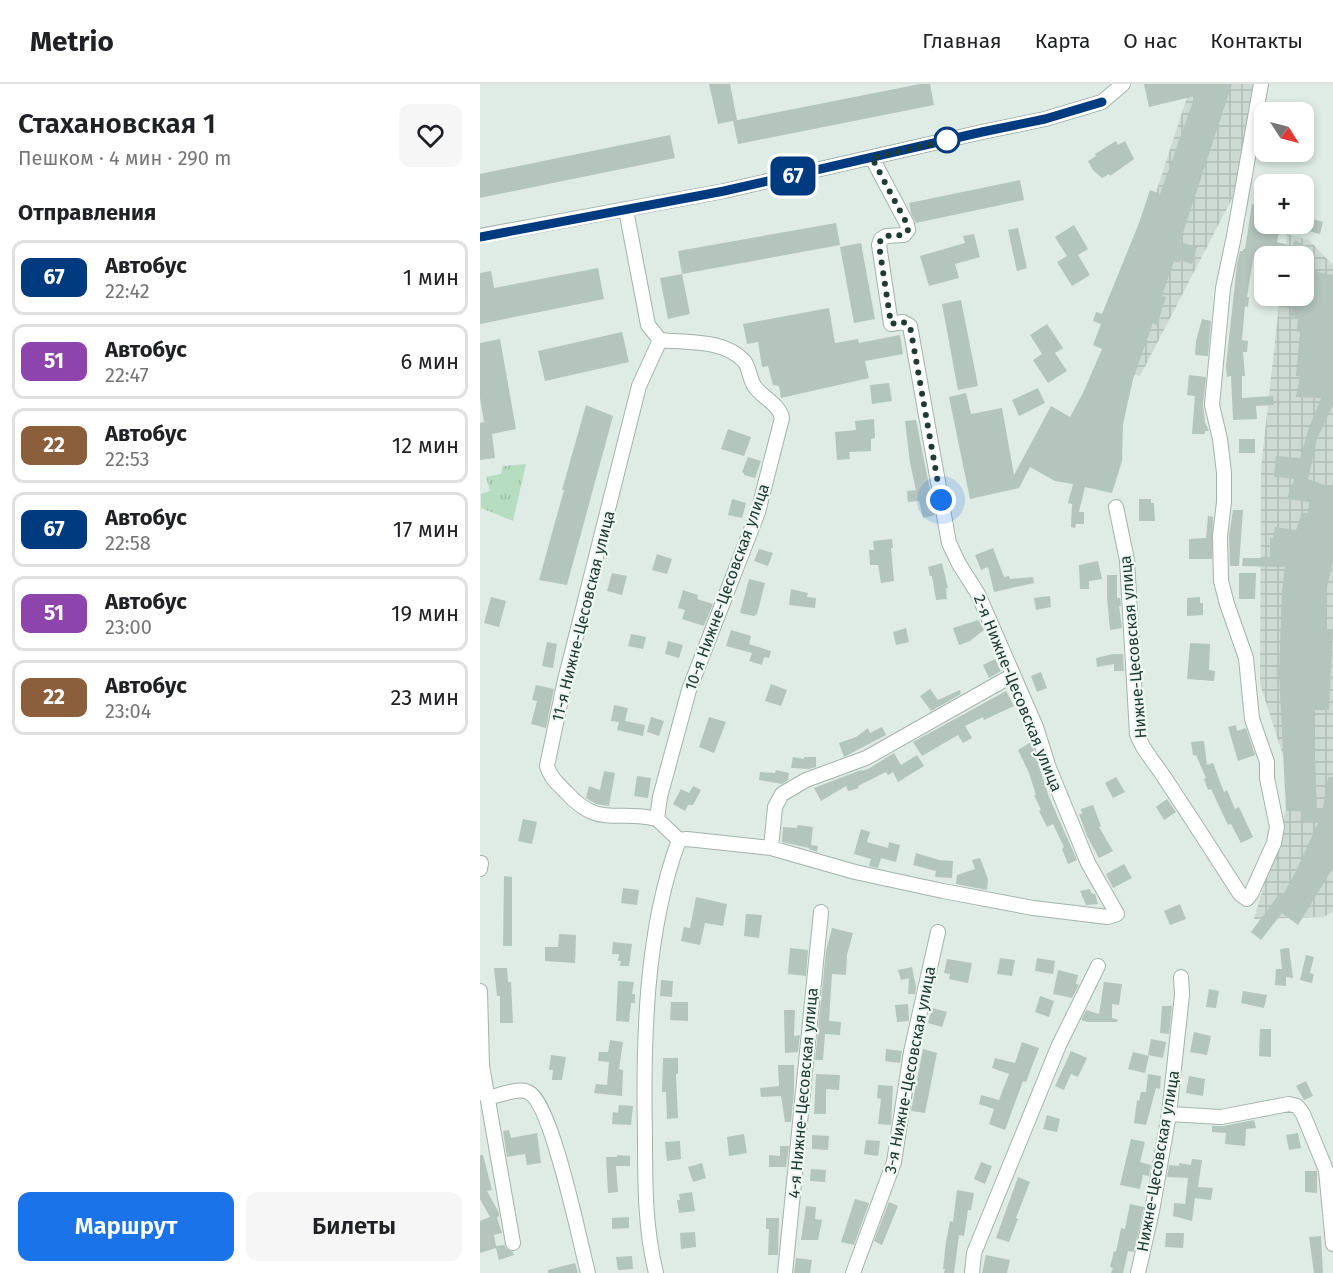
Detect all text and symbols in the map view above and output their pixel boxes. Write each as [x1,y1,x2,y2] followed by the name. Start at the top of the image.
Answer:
[30,25,114,58] text: Metrio
[922,28,1002,54] text: Главная
[1035,28,1090,54] text: Карта
[1123,28,1177,54] text: О нас
[1210,28,1303,54] text: Контакты
[1254,102,1314,162] north arrow
[1254,102,1314,306] map controls
[399,104,462,167] button: heart
[18,107,216,140] text: Стахановская 1
[934,127,960,153] unlabelled marker
[18,146,231,170] text: Пешком · 4 мин · 290 m
[766,156,820,196] line badge: 67
[782,163,804,189] text: 67
[1254,174,1314,234] button: +
[18,199,156,226] text: Отправления
[1254,246,1314,306] button: −
[105,252,187,279] text: Автобус
[43,264,65,290] text: 67
[403,264,459,291] text: 1 мин
[105,279,150,303] text: 22:42
[105,336,187,363] text: Автобус
[44,348,64,374] text: 51
[400,348,459,375] text: 6 мин
[105,363,149,387] text: 22:47
[105,420,187,447] text: Автобус
[43,432,65,458] text: 22
[392,432,459,459] text: 12 мин
[105,447,150,471] text: 22:53
[681,481,773,693] street label: 10-я Нижне-Цесовская улица
[926,485,956,515] your location
[105,504,187,531] text: Автобус
[548,509,618,723] street label: 11-я Нижне-Цесовская улица
[43,516,65,542] text: 67
[393,516,459,543] text: 17 мин
[105,531,151,555] text: 22:58
[1116,555,1150,739] street label: Нижне-Цесовская улица
[105,588,187,615] text: Автобус
[970,592,1066,794] street label: 2-я Нижне-Цесовская улица
[44,600,64,626] text: 51
[391,600,459,627] text: 19 мин
[105,615,152,639] text: 23:00
[105,672,187,699] text: Автобус
[43,684,65,710] text: 22
[390,684,459,711] text: 23 мин
[105,699,151,723] text: 23:04
[881,965,939,1175] street label: 3-я Нижне-Цесовская улица
[784,987,822,1199] street label: 4-я Нижне-Цесовская улица
[1133,1069,1183,1253] street label: Нижне-Цесовская улица
[18,1192,234,1261] button: Маршрут
[246,1192,462,1261] button: Билеты

